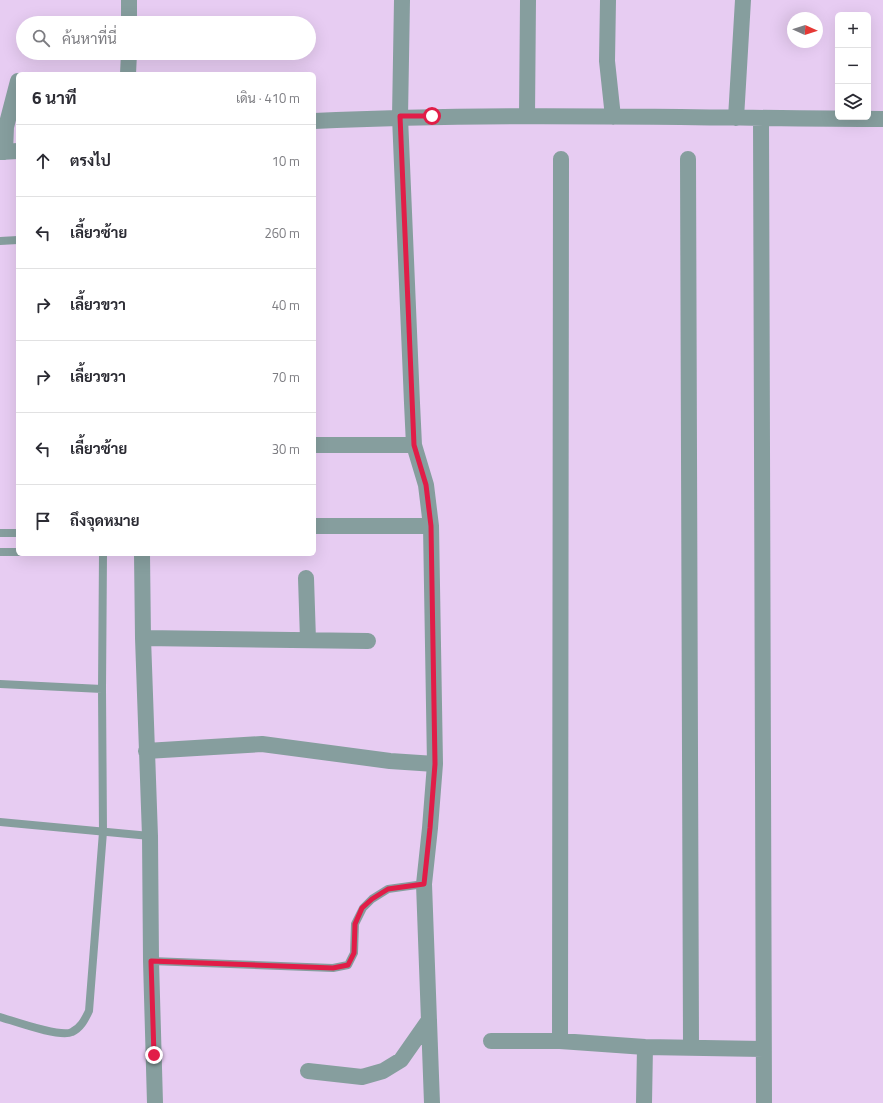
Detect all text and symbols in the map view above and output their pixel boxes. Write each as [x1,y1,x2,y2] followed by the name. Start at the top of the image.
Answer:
[787,12,823,48] north arrow
[835,12,871,120] map controls
[835,12,871,48] button: +
[16,16,316,60] search box
[30,27,52,49] icon: search
[62,27,117,50] text: ค้นหาที่นี่
[835,48,871,84] button: −
[835,84,871,120] button: layers
[32,85,77,111] text: 6 นาที
[236,88,300,108] text: เดิน · 410 m
[423,107,441,125] route start
[70,149,111,172] text: ตรงไป
[32,150,54,172] icon: ahead
[272,151,300,171] text: 10 m
[70,221,127,244] text: เลี้ยวซ้าย
[32,222,54,244] icon: left
[264,223,300,243] text: 260 m
[70,293,126,316] text: เลี้ยวขวา
[32,294,54,316] icon: right
[272,295,300,315] text: 40 m
[70,365,126,388] text: เลี้ยวขวา
[32,366,54,388] icon: right
[272,367,300,387] text: 70 m
[70,437,127,460] text: เลี้ยวซ้าย
[32,438,54,460] icon: left
[272,439,300,459] text: 30 m
[70,509,140,532] text: ถึงจุดหมาย
[32,510,54,532] icon: arrive
[145,1046,163,1064] route end

